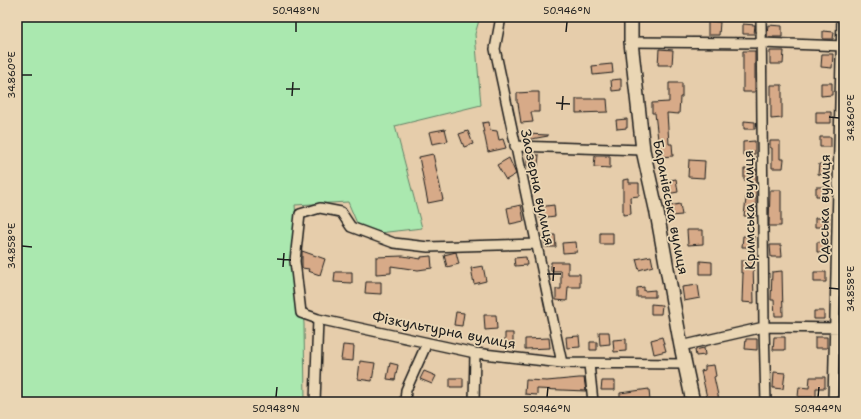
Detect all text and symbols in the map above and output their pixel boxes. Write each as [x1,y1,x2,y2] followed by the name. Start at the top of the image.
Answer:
[272,4,320,17] text: 50.948°N
[543,4,591,17] text: 50.946°N
[5,51,18,99] text: 34.860°E
[844,94,857,142] text: 34.860°E
[517,127,559,247] street label: Заозерна вулиця
[649,138,693,276] street label: Баранівська вулиця
[739,150,759,270] street label: Кримська вулиця
[814,154,834,264] street label: Одеська вулиця
[5,223,18,269] text: 34.858°E
[844,266,857,312] text: 34.858°E
[371,307,517,353] street label: Фізкультурна вулиця
[252,402,300,415] text: 50.948°N
[523,402,571,415] text: 50.946°N
[794,402,842,415] text: 50.944°N

